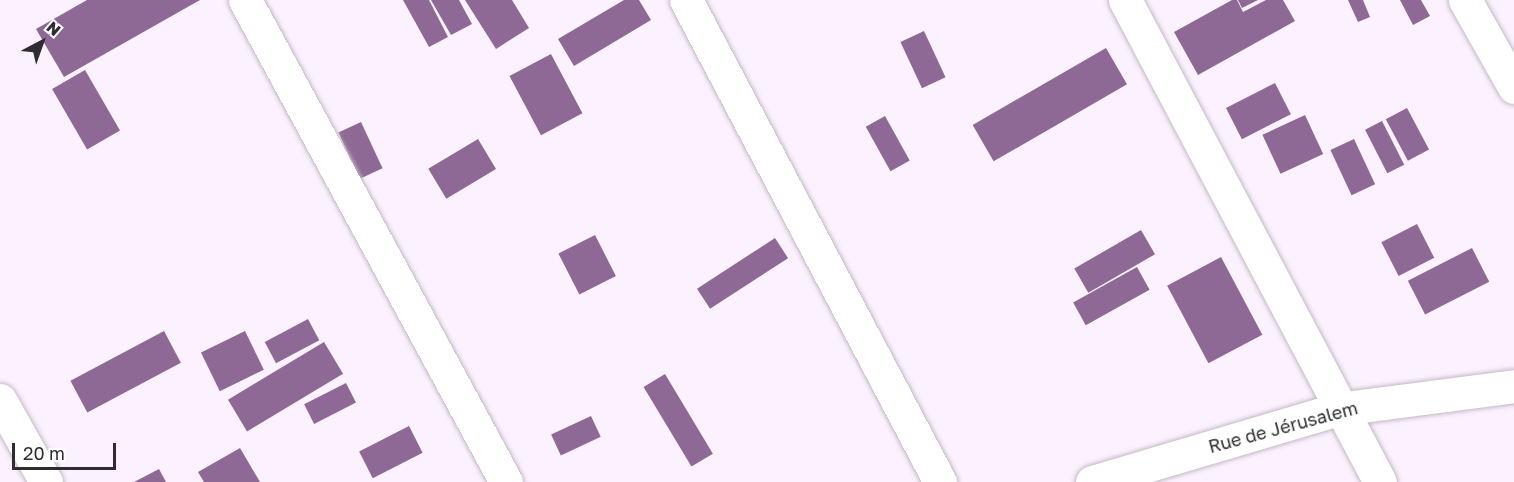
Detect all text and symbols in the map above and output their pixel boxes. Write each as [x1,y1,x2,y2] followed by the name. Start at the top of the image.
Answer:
[12,12,72,72] north arrow
[43,17,65,40] text: N
[1206,397,1360,457] street label: Rue de Jérusalem
[15,431,118,469] scale bar
[23,442,65,464] text: 20 m

